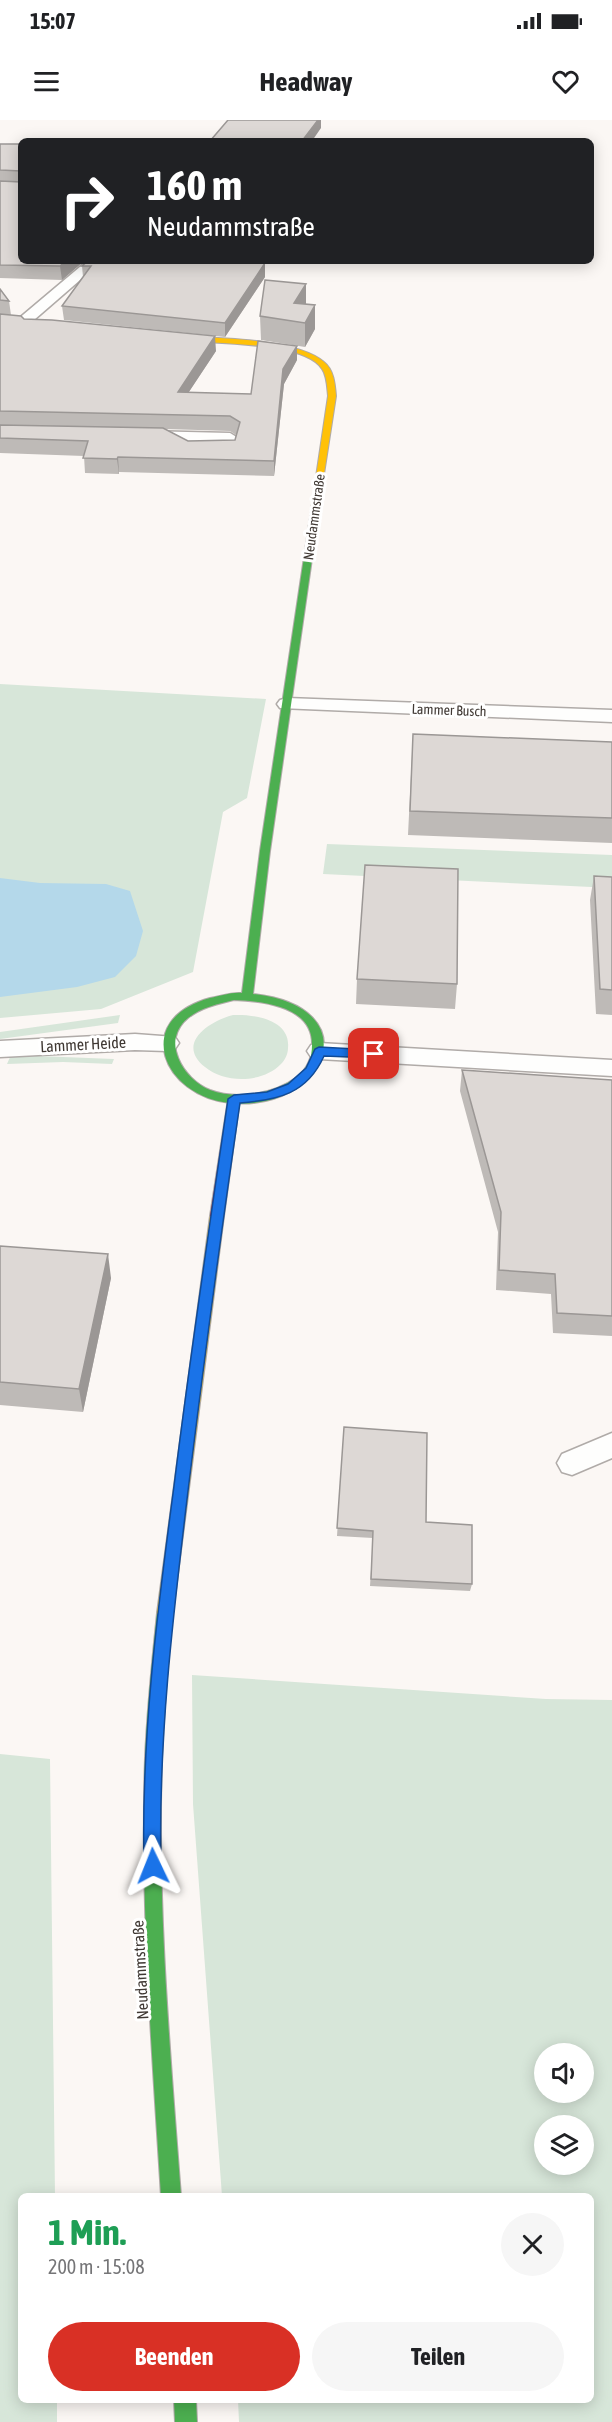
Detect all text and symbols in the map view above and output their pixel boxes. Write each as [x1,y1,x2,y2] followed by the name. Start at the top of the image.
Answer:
[30,8,76,34] text: 15:07
[30,65,63,98] icon: menu
[549,65,582,98] icon: heart
[260,66,352,97] text: Headway
[147,161,242,209] text: 160 m
[48,162,126,240] icon: right
[147,211,315,242] text: Neudammstraße
[300,473,328,561] street label: Neudammstraße
[411,701,487,719] street label: Lammer Busch
[348,1028,399,1079] pin
[40,1033,126,1055] street label: Lammer Heide
[357,1037,390,1070] icon: arrive
[121,1834,185,1898] position arrow
[128,1920,152,2020] street label: Neudammstraße
[534,2043,594,2175] map controls
[534,2043,594,2103] button: sound
[534,2115,594,2175] button: layers
[48,2211,126,2253] text: 1 Min.
[501,2213,564,2276] button: close
[48,2255,145,2278] text: 200 m · 15:08
[48,2322,300,2391] button: Beenden
[312,2322,564,2391] button: Teilen

